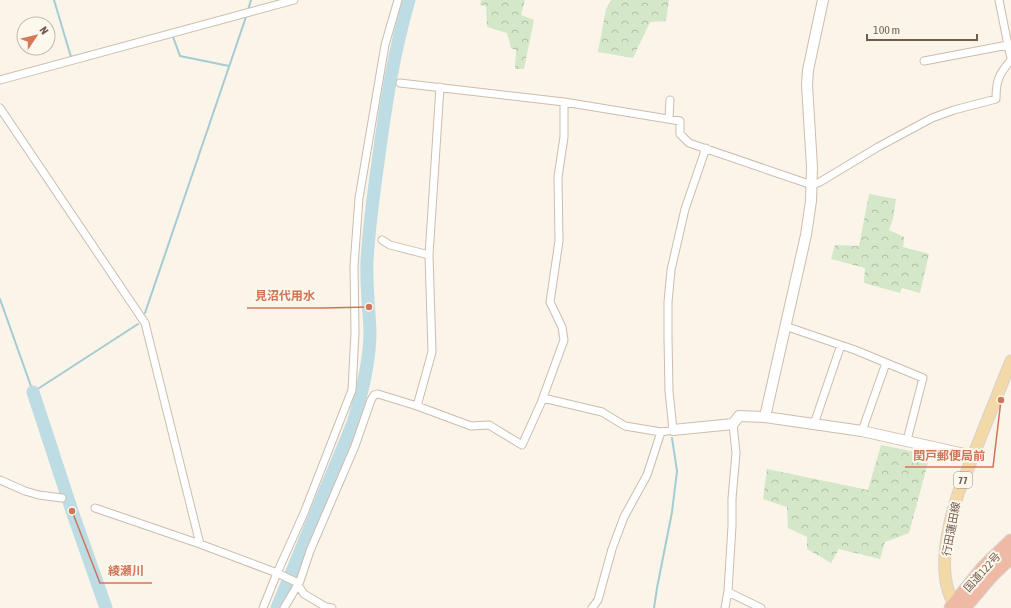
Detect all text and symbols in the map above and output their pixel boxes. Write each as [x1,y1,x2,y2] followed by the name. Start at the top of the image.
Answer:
[16,16,56,56] north arrow
[867,16,977,42] scale bar
[873,23,900,37] text: 100 m
[37,24,51,36] text: N
[247,284,323,308] callout: 見沼代用水
[255,289,315,303] text: 見沼代用水
[905,443,993,467] callout: 閏戸郵便局前
[913,449,985,463] text: 閏戸郵便局前
[954,472,972,488] road number: 77
[940,501,962,557] street label: 行田蓮田線
[961,550,1003,594] street label: 国道122号
[100,559,152,583] callout: 綾瀬川
[108,564,144,578] text: 綾瀬川

